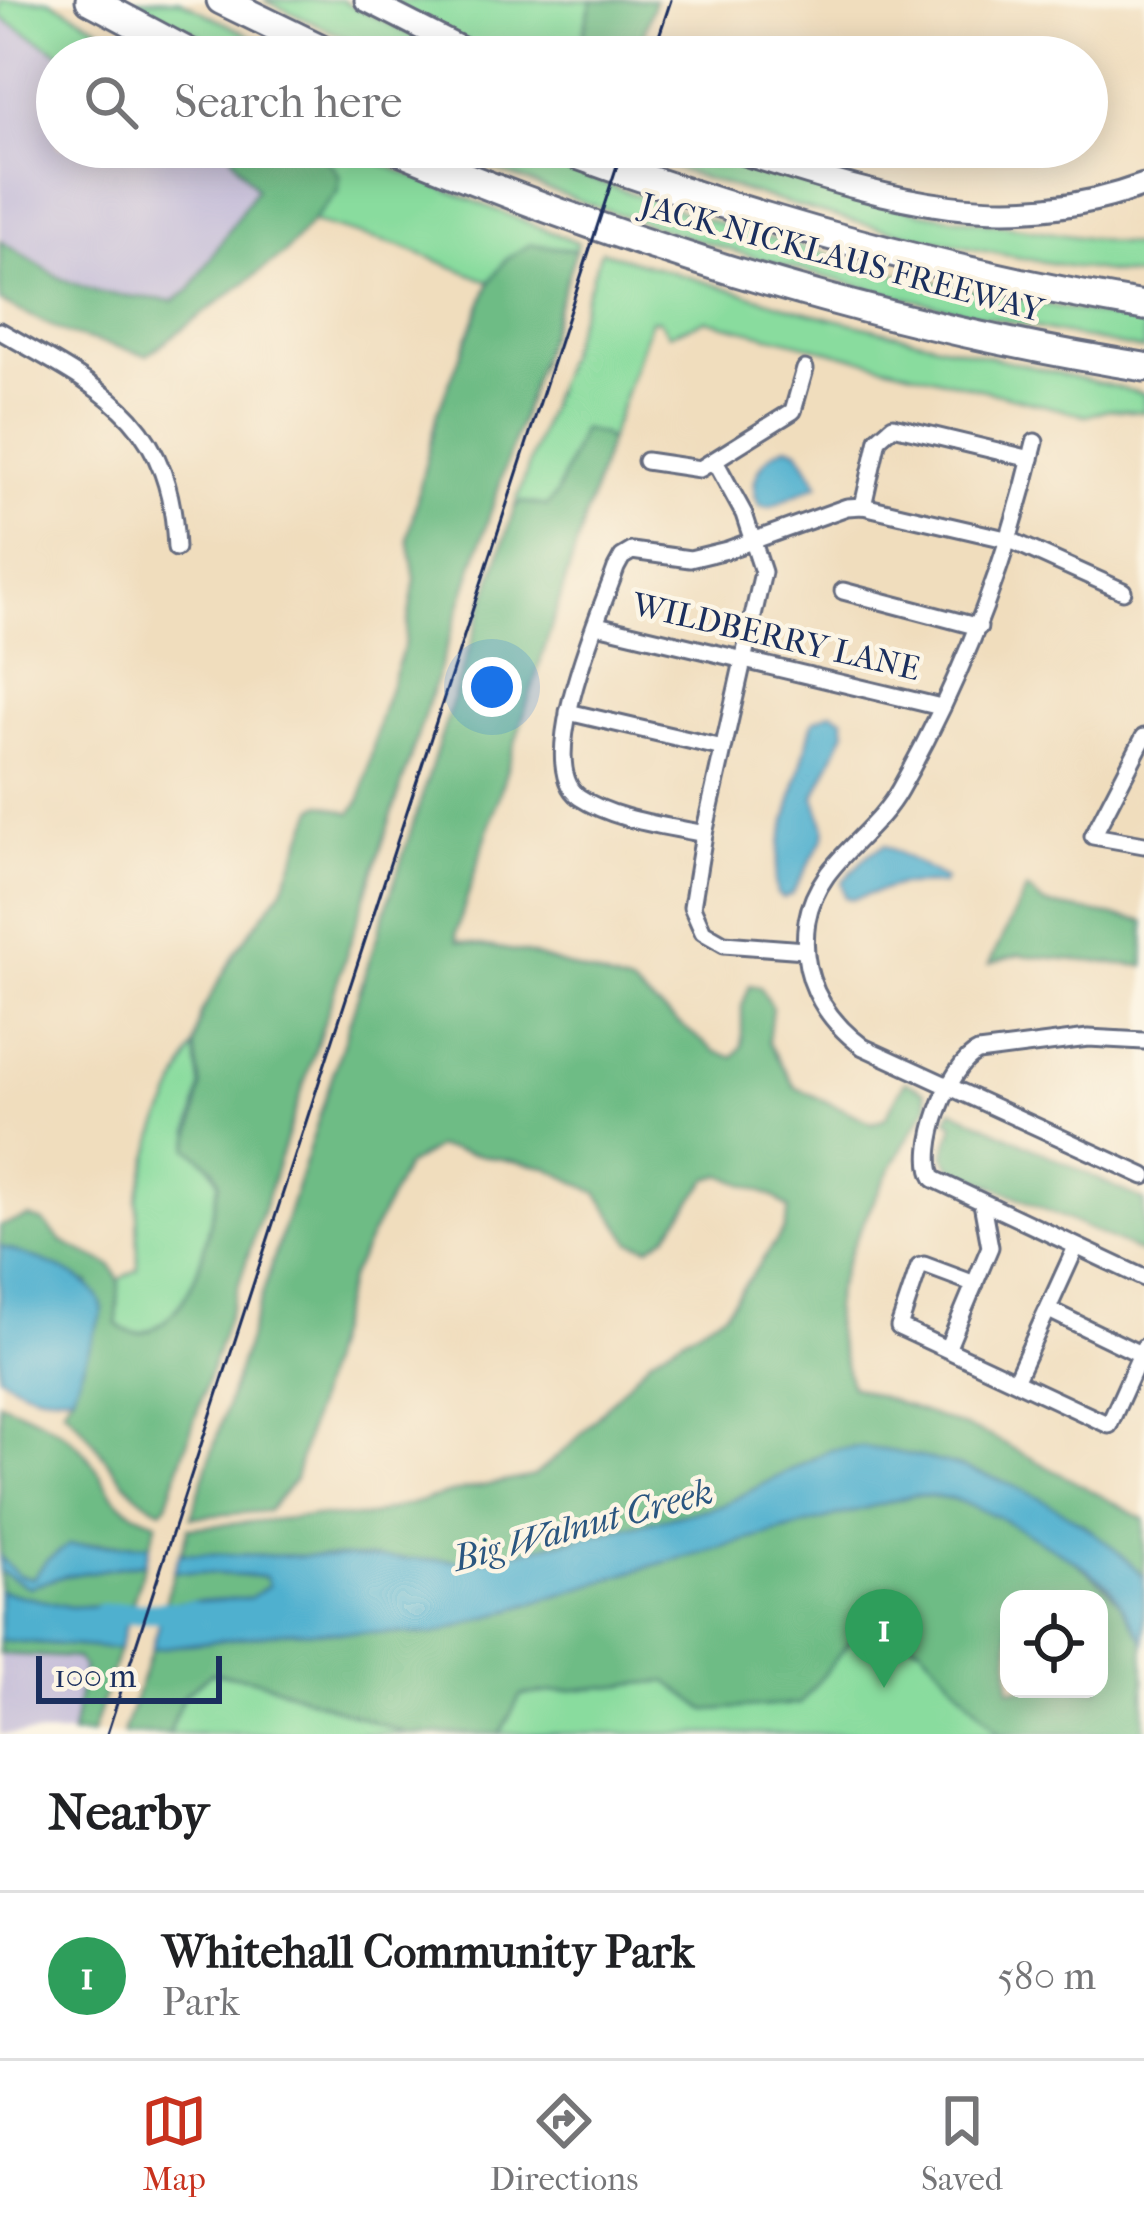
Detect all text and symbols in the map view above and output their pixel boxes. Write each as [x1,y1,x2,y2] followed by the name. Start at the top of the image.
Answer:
[36,36,1108,168] search box
[78,69,144,135] icon: search
[174,76,402,129] text: Search here
[633,185,1049,331] street label: JACK NICKLAUS FREEWAY
[627,585,924,689] street label: WILDBERRY LANE
[462,657,522,717] your location
[447,1470,717,1580] water label: Big Walnut Creek
[845,1589,923,1688] pin: 1
[1000,1590,1108,1698] map controls
[1000,1590,1108,1698] button: locate
[36,1650,222,1703] scale bar
[54,1657,137,1696] text: 100 m
[48,1782,209,1842] text: Nearby
[162,1926,694,1979] text: Whitehall Community Park
[80,1953,94,1999] text: 1
[997,1953,1096,1999] text: 580 m
[162,1979,240,2025] text: Park
[141,2088,207,2199] tab: Map
[490,2088,638,2199] tab: Directions
[921,2088,1003,2199] tab: Saved

